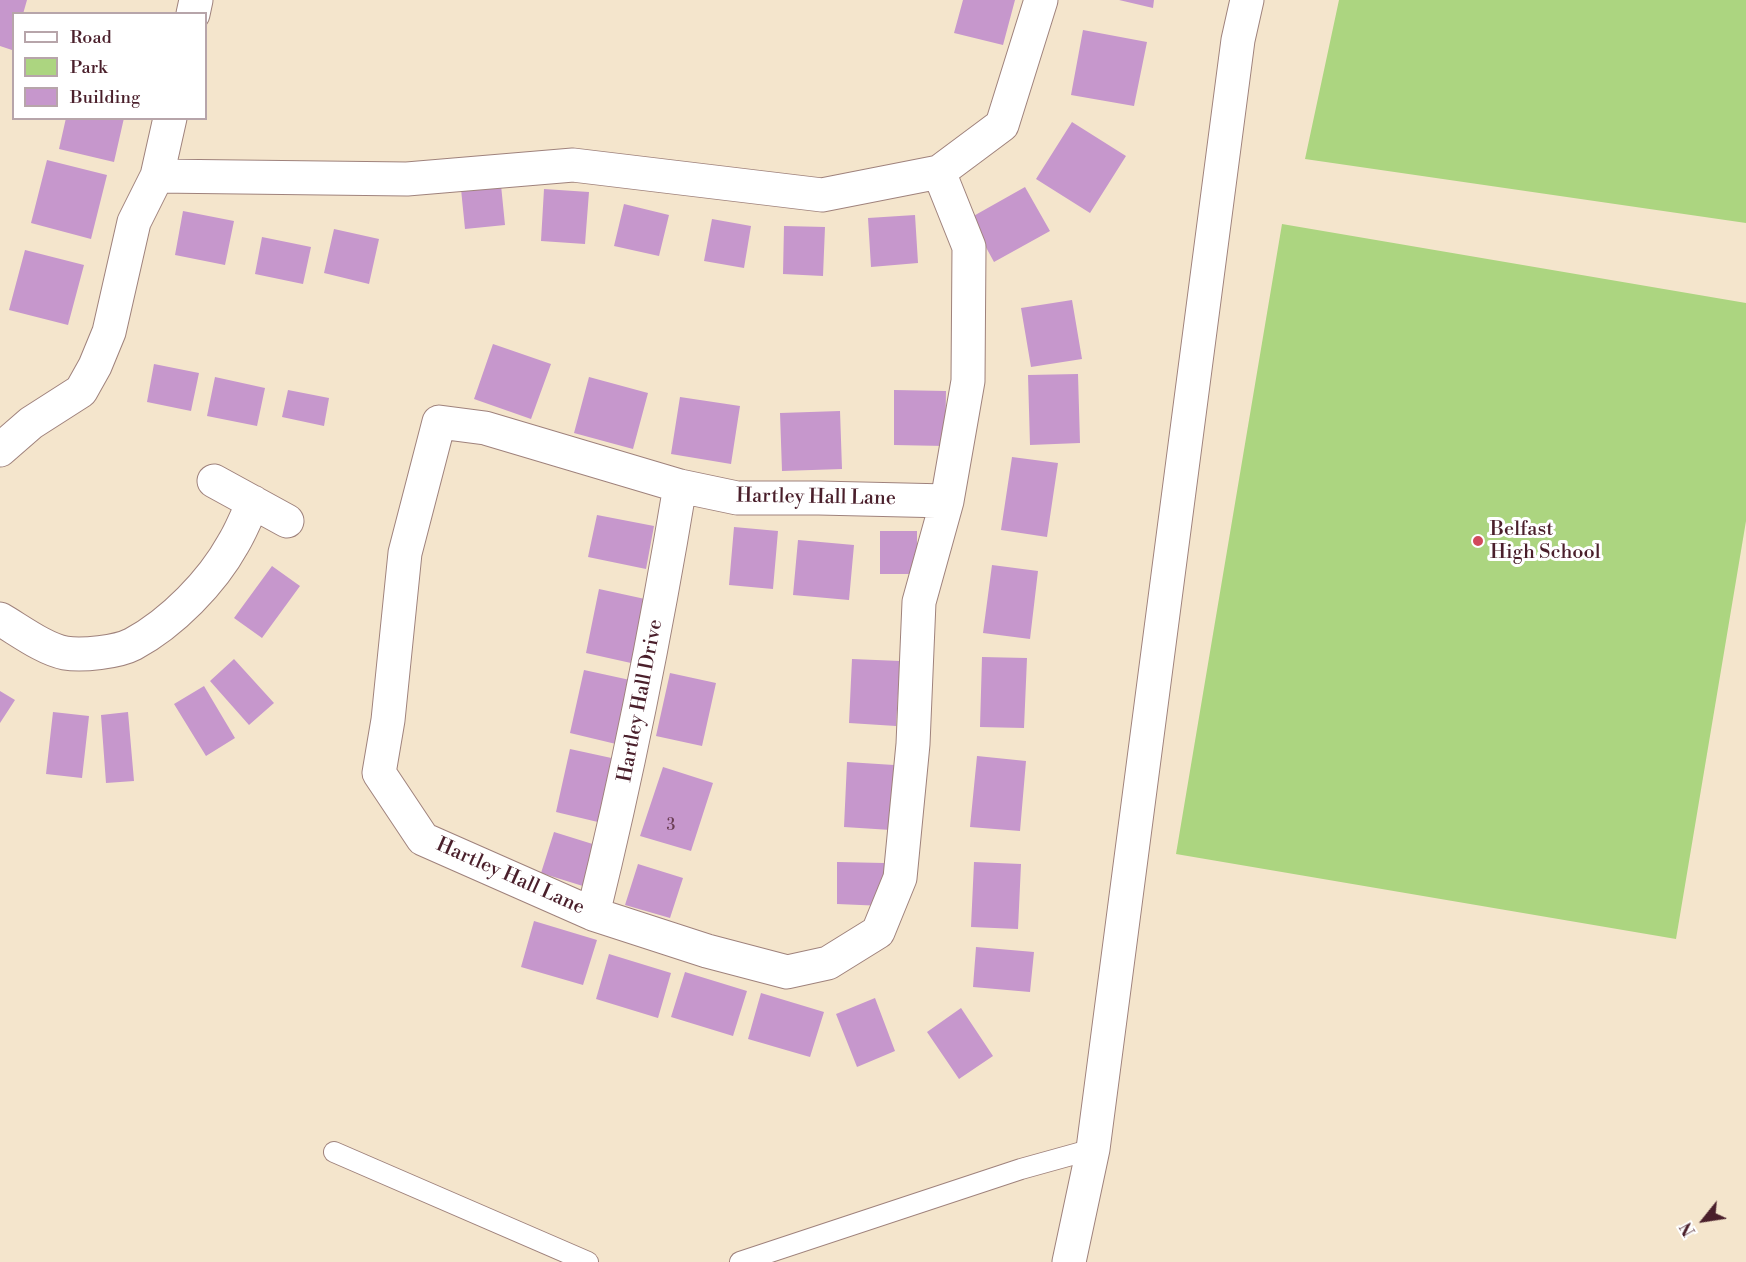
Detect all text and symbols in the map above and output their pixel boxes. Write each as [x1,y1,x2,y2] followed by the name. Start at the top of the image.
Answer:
[12,12,207,120] legend
[70,26,112,49] text: Road
[70,56,107,79] text: Park
[70,86,140,109] text: Building
[736,485,896,511] street label: Hartley Hall Lane
[1490,518,1601,565] place label: Belfast High School
[1471,534,1485,548] marker: Belfast High School
[613,618,669,784] street label: Hartley Hall Drive
[667,816,675,836] house number: 3
[432,834,588,920] street label: Hartley Hall Lane
[1674,1190,1734,1250] north arrow
[1677,1219,1700,1239] text: N

